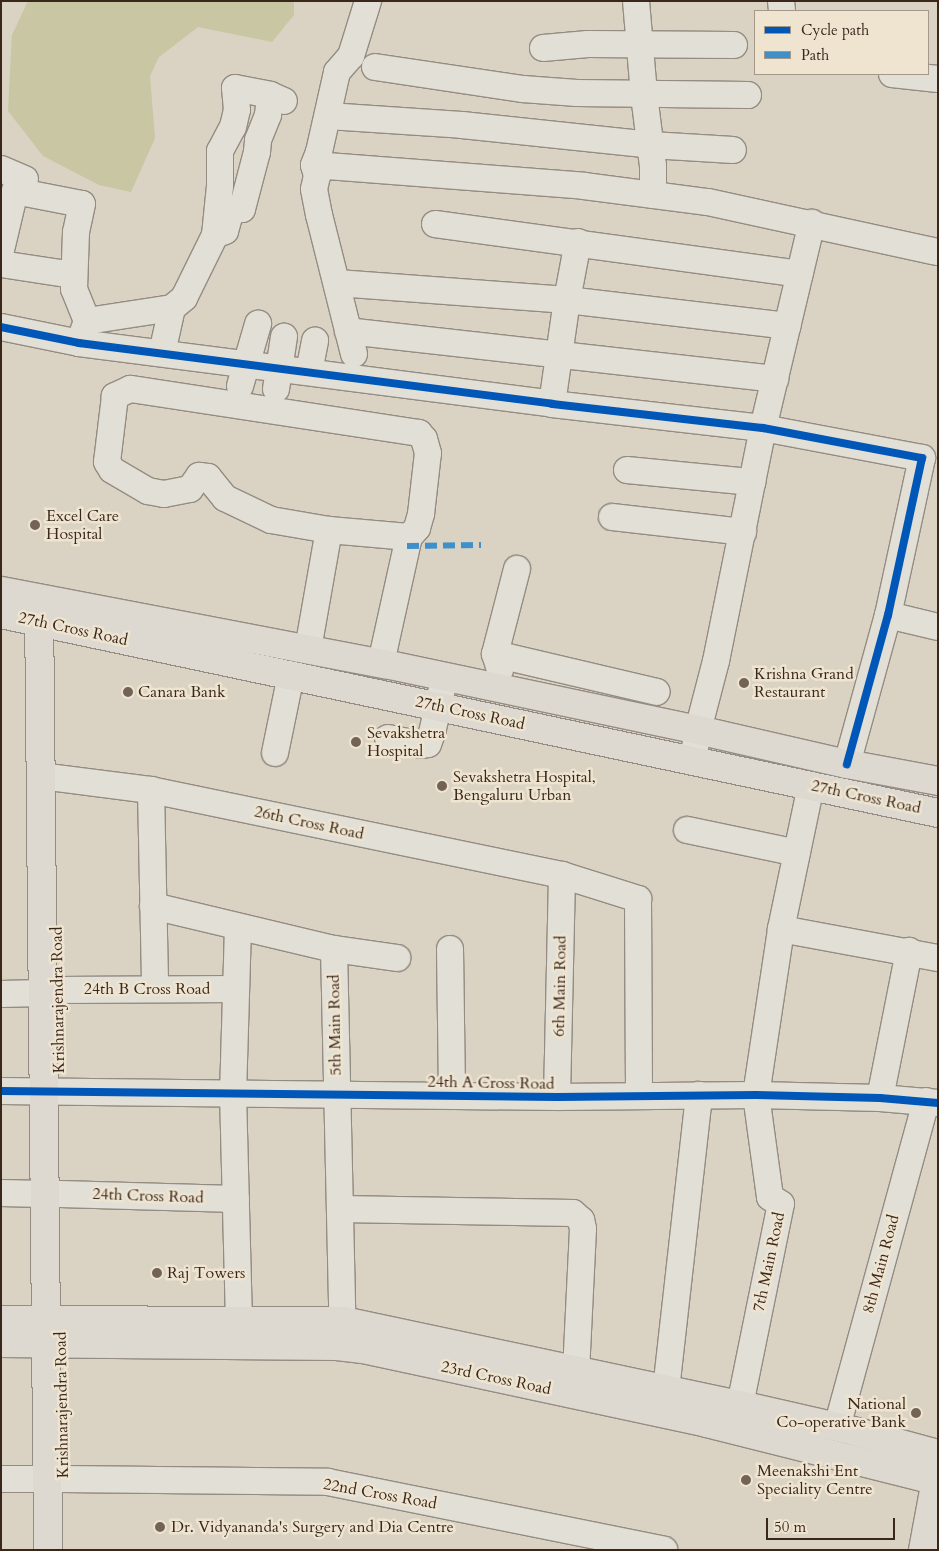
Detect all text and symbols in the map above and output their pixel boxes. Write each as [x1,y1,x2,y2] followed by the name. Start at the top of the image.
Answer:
[754,10,929,75] legend
[801,20,869,40] text: Cycle path
[801,45,829,65] text: Path
[46,506,119,544] place label: Excel Care Hospital
[28,518,42,532] marker: Excel Care Hospital
[17,608,129,650] street label: 27th Cross Road
[754,664,854,702] place label: Krishna Grand Restaurant
[738,677,750,689] marker: Krishna Grand Restaurant
[138,682,226,702] place label: Canara Bank
[122,686,134,698] marker: Canara Bank
[414,692,526,734] street label: 27th Cross Road
[367,723,445,761] place label: Sevakshetra Hospital
[349,735,363,749] marker: Sevakshetra Hospital
[453,767,596,805] place label: Sevakshetra Hospital, Bengaluru Urban
[810,776,922,818] street label: 27th Cross Road
[435,779,449,793] marker: Sevakshetra Hospital, Bengaluru Urban
[253,802,365,844] street label: 26th Cross Road
[47,926,69,1074] street label: Krishnarajendra Road
[550,935,570,1037] street label: 6th Main Road
[325,974,345,1076] street label: 5th Main Road
[84,979,210,999] street label: 24th B Cross Road
[427,1072,555,1094] street label: 24th A Cross Road
[92,1184,204,1208] street label: 24th Cross Road
[749,1210,789,1314] street label: 7th Main Road
[859,1213,903,1315] street label: 8th Main Road
[167,1263,245,1283] place label: Raj Towers
[151,1267,163,1279] marker: Raj Towers
[51,1331,73,1479] street label: Krishnarajendra Road
[439,1357,553,1399] street label: 23rd Cross Road
[776,1394,906,1432] place label: National Co-operative Bank
[910,1407,922,1419] marker: National Co-operative Bank
[757,1461,873,1499] place label: Meenakshi Ent Speciality Centre
[739,1473,753,1487] marker: Meenakshi Ent Speciality Centre
[322,1475,438,1513] street label: 22nd Cross Road
[769,1508,898,1540] scale bar
[171,1517,454,1537] place label: Dr. Vidyananda's Surgery and Dia Centre
[774,1517,806,1537] text: 50 m
[153,1520,167,1534] marker: Dr. Vidyananda's Surgery and Dia Centre

